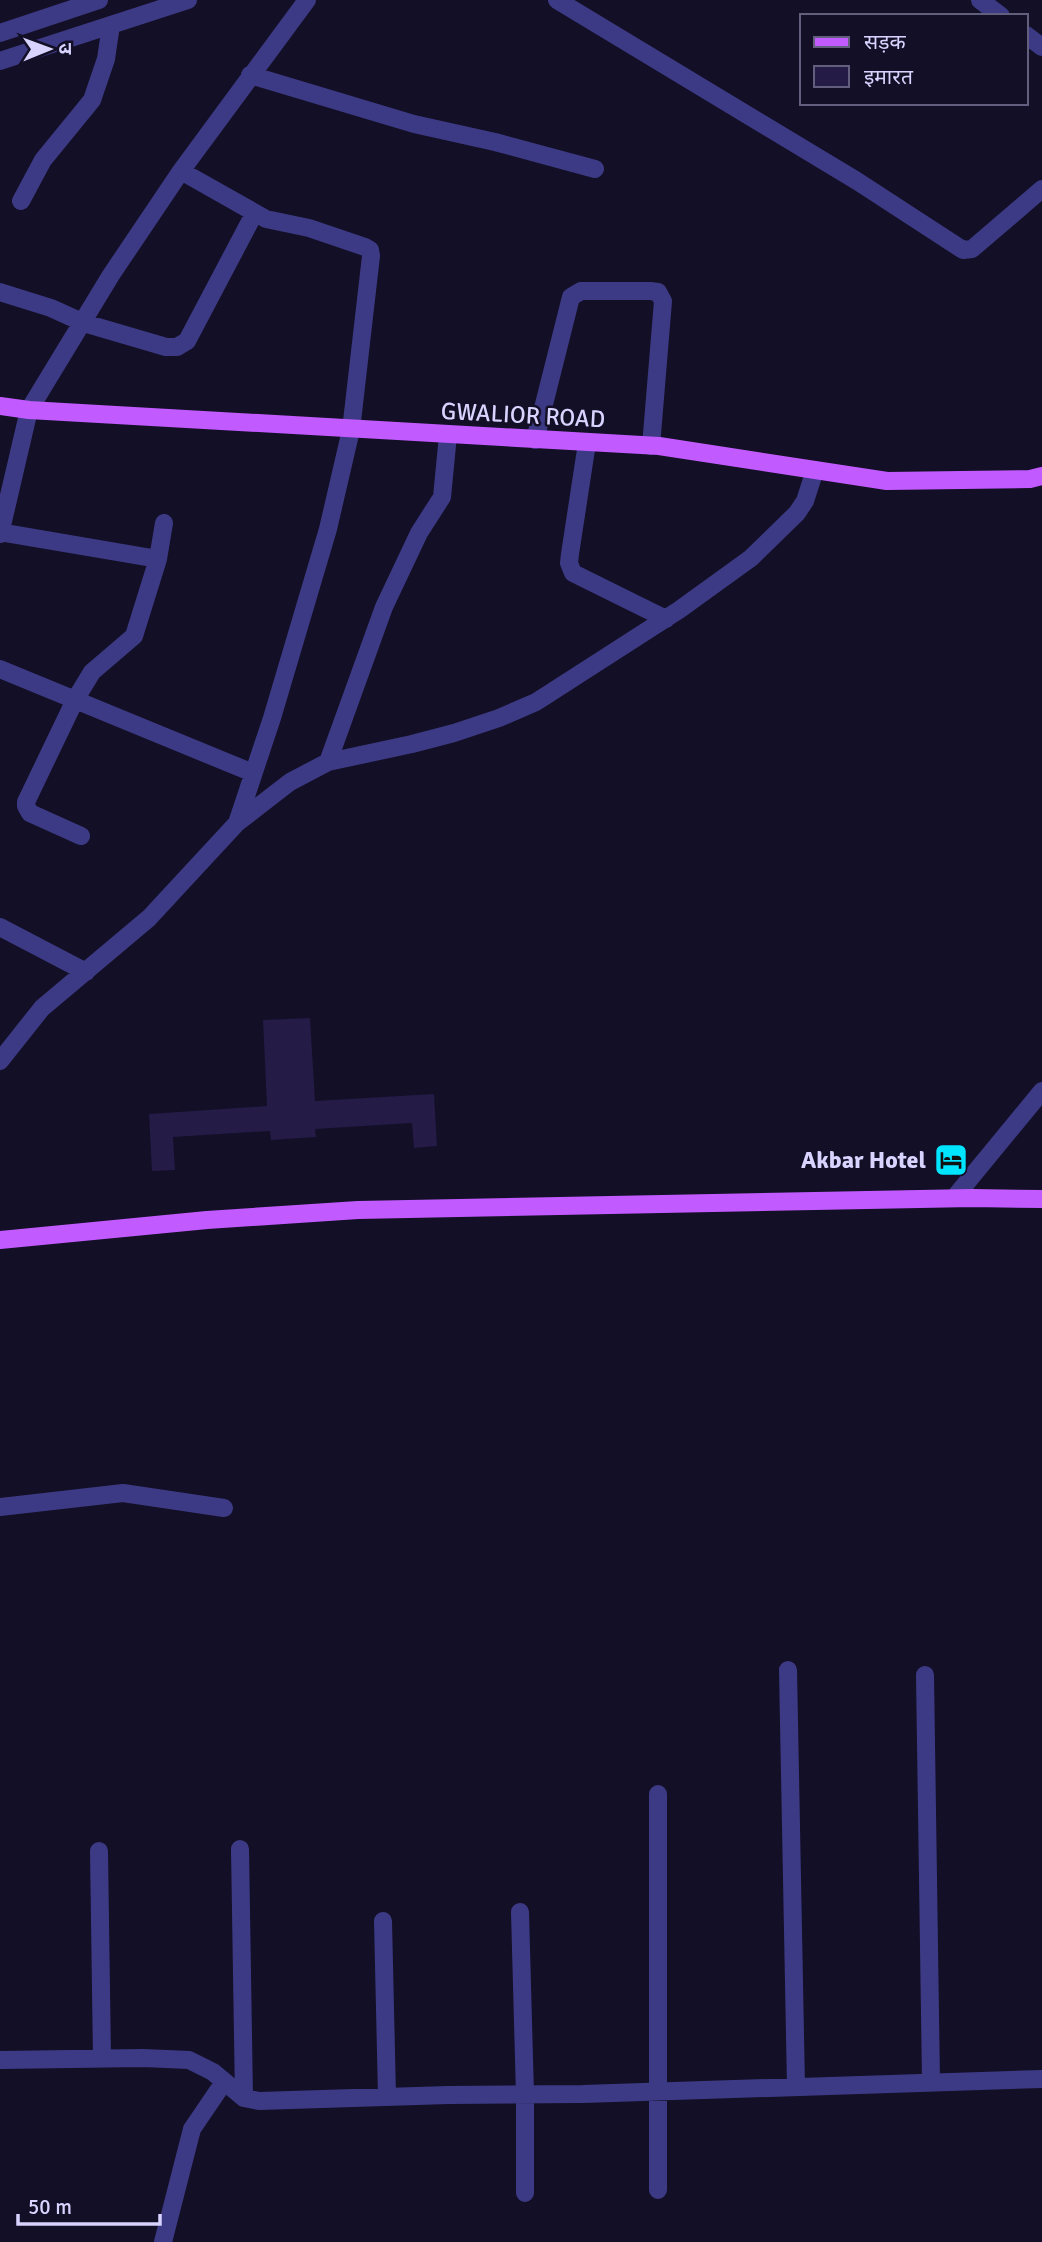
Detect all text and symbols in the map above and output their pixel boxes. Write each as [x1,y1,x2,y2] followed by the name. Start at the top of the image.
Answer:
[14,14,84,84] north arrow
[800,14,1028,105] legend
[864,29,906,55] text: सड़क
[53,43,77,55] text: उ
[864,64,914,90] text: इमारत
[440,396,606,434] street label: GWALIOR ROAD
[932,1141,970,1179] hotel icon: Akbar Hotel
[801,1145,926,1175] place label: Akbar Hotel
[18,2182,159,2226] scale bar
[28,2194,72,2220] text: 50 m

